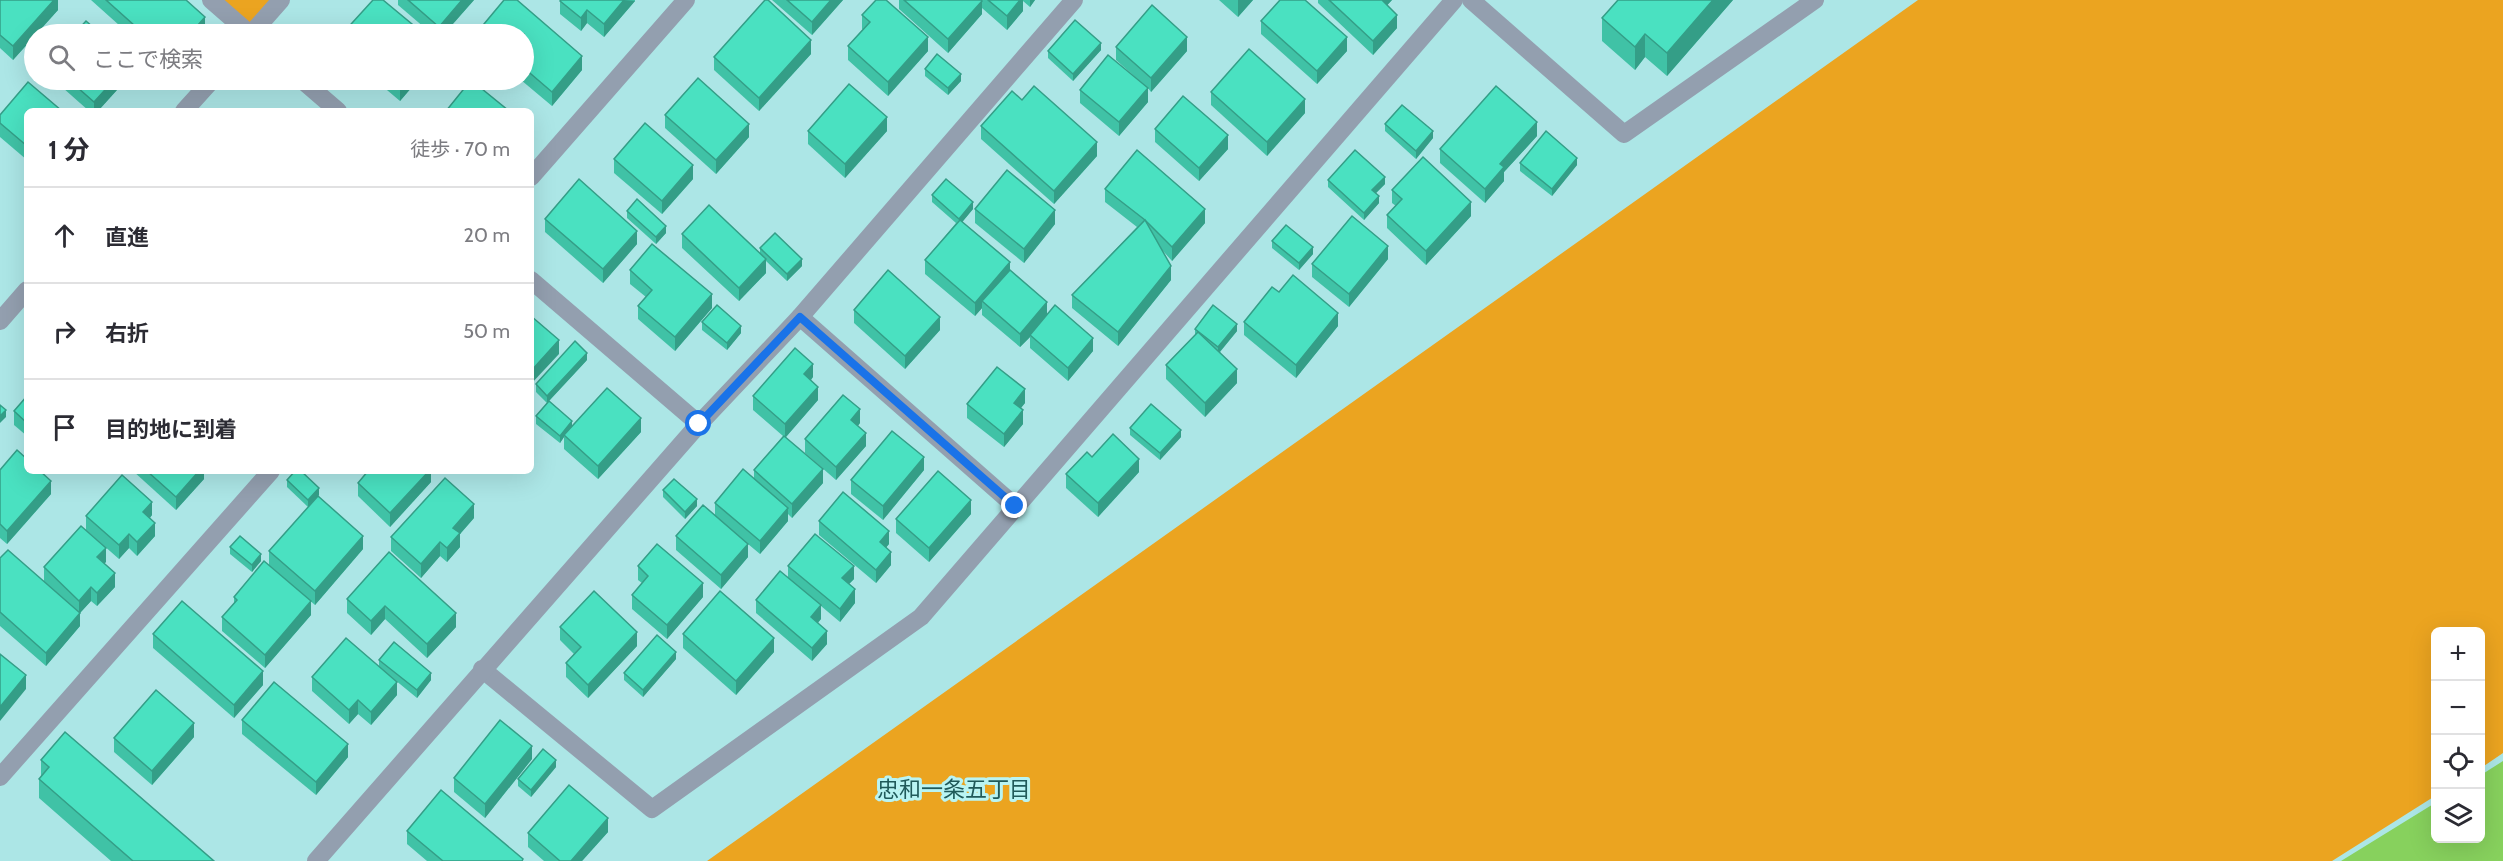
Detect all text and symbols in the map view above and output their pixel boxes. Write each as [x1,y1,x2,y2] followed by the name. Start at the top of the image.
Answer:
[24,24,534,90] search box
[45,41,78,74] icon: search
[93,46,203,73] text: ここで検索
[48,134,89,166] text: 1 分
[410,137,510,161] text: 徒歩 · 70 m
[48,219,81,252] icon: ahead
[464,223,510,247] text: 20 m
[105,224,149,251] text: 直進
[48,315,81,348] icon: right
[463,319,510,343] text: 50 m
[105,320,149,347] text: 右折
[685,410,711,436] route start
[48,411,81,444] icon: arrive
[105,416,237,443] text: 目的地に到着
[1001,492,1027,518] route end
[2431,627,2485,843] map controls
[2431,627,2485,681] button: +
[2431,681,2485,735] button: −
[2431,735,2485,789] button: locate
[877,776,1031,803] district label: 忠和一条五丁目
[2431,789,2485,843] button: layers

